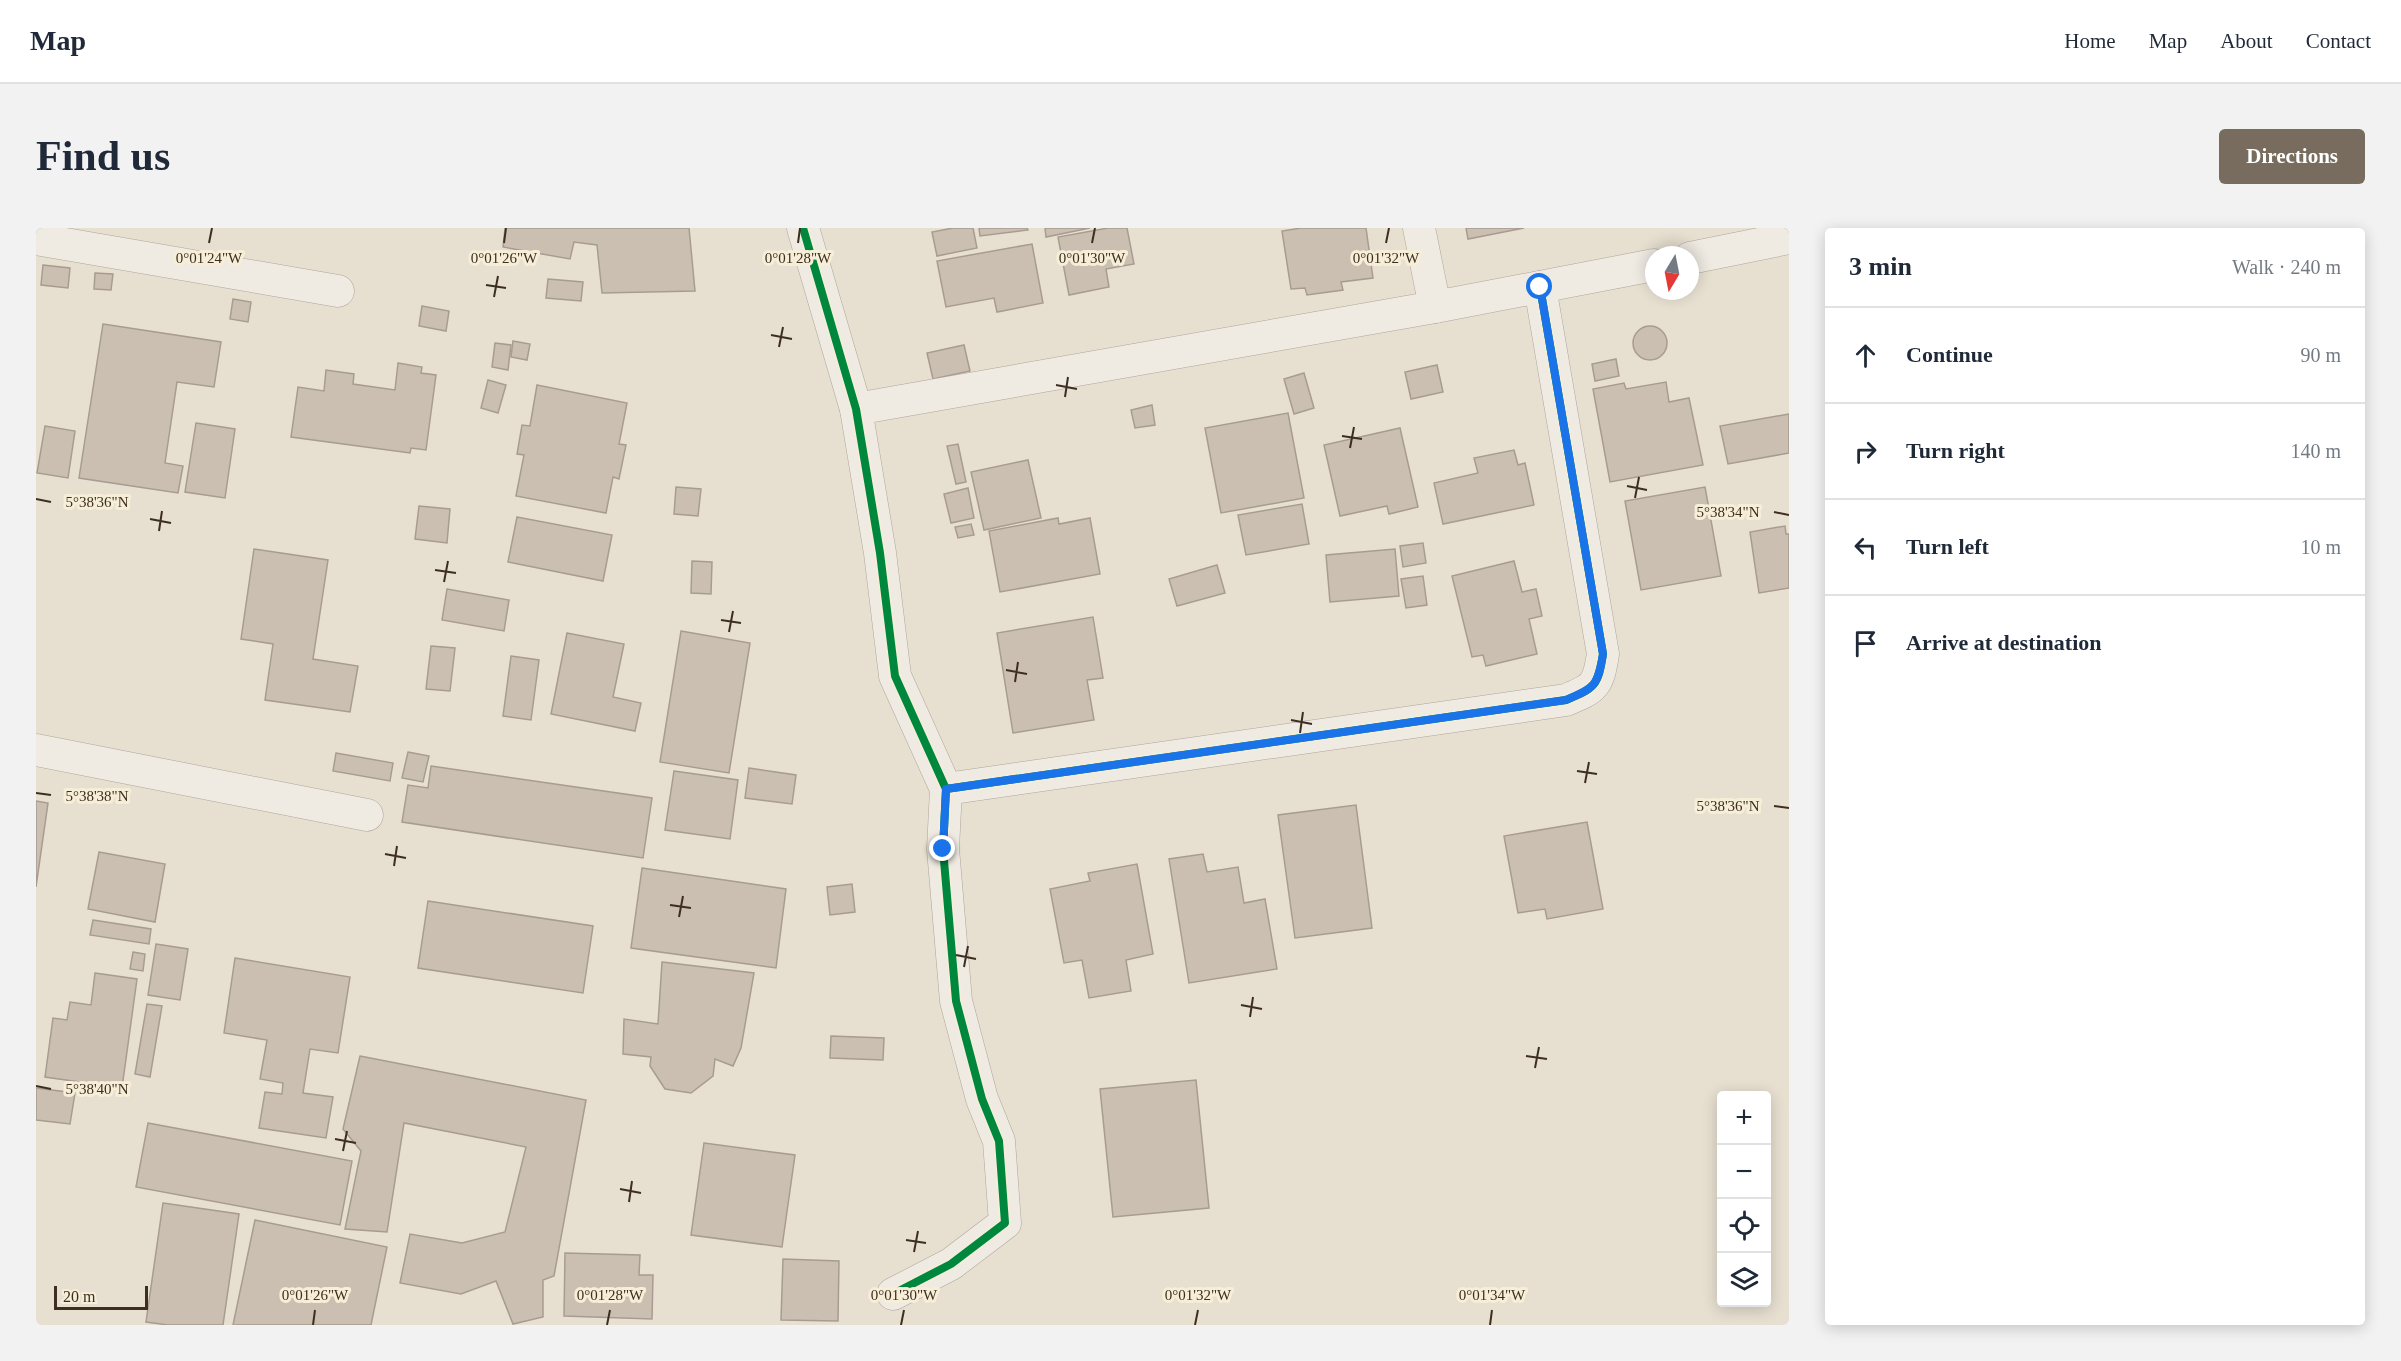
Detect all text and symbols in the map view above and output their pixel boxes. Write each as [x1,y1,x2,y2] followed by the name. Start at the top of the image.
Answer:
[30,25,86,56] text: Map
[2064,29,2116,53] text: Home
[2149,29,2187,53] text: Map
[2220,29,2273,53] text: About
[2306,29,2371,53] text: Contact
[2219,129,2365,184] button: Directions
[36,133,170,179] text: Find us
[1645,246,1699,300] north arrow
[176,250,243,266] text: 0°01'24"W
[471,250,538,266] text: 0°01'26"W
[765,250,832,266] text: 0°01'28"W
[1059,250,1126,266] text: 0°01'30"W
[1353,250,1420,266] text: 0°01'32"W
[1849,252,1912,281] text: 3 min
[2232,256,2341,278] text: Walk · 240 m
[1526,273,1552,299] route start
[1849,339,1882,372] icon: ahead
[1906,342,1993,367] text: Continue
[2300,344,2341,366] text: 90 m
[1849,435,1882,468] icon: right
[1906,438,2005,463] text: Turn right
[2290,440,2341,462] text: 140 m
[65,494,129,510] text: 5°38'36"N
[1696,504,1760,520] text: 5°38'34"N
[1849,531,1882,564] icon: left
[1906,534,1989,559] text: Turn left
[2300,536,2341,558] text: 10 m
[1849,627,1882,660] icon: arrive
[1906,630,2102,655] text: Arrive at destination
[65,788,129,804] text: 5°38'38"N
[1696,798,1760,814] text: 5°38'36"N
[929,835,955,861] route end
[65,1081,129,1097] text: 5°38'40"N
[1717,1091,1771,1307] map controls
[1717,1091,1771,1145] button: +
[1717,1145,1771,1199] button: −
[1717,1199,1771,1253] button: locate
[1717,1253,1771,1307] button: layers
[54,1283,148,1310] scale bar
[282,1287,349,1303] text: 0°01'26"W
[577,1287,644,1303] text: 0°01'28"W
[871,1287,938,1303] text: 0°01'30"W
[1165,1287,1232,1303] text: 0°01'32"W
[1459,1287,1526,1303] text: 0°01'34"W
[63,1288,95,1305] text: 20 m

